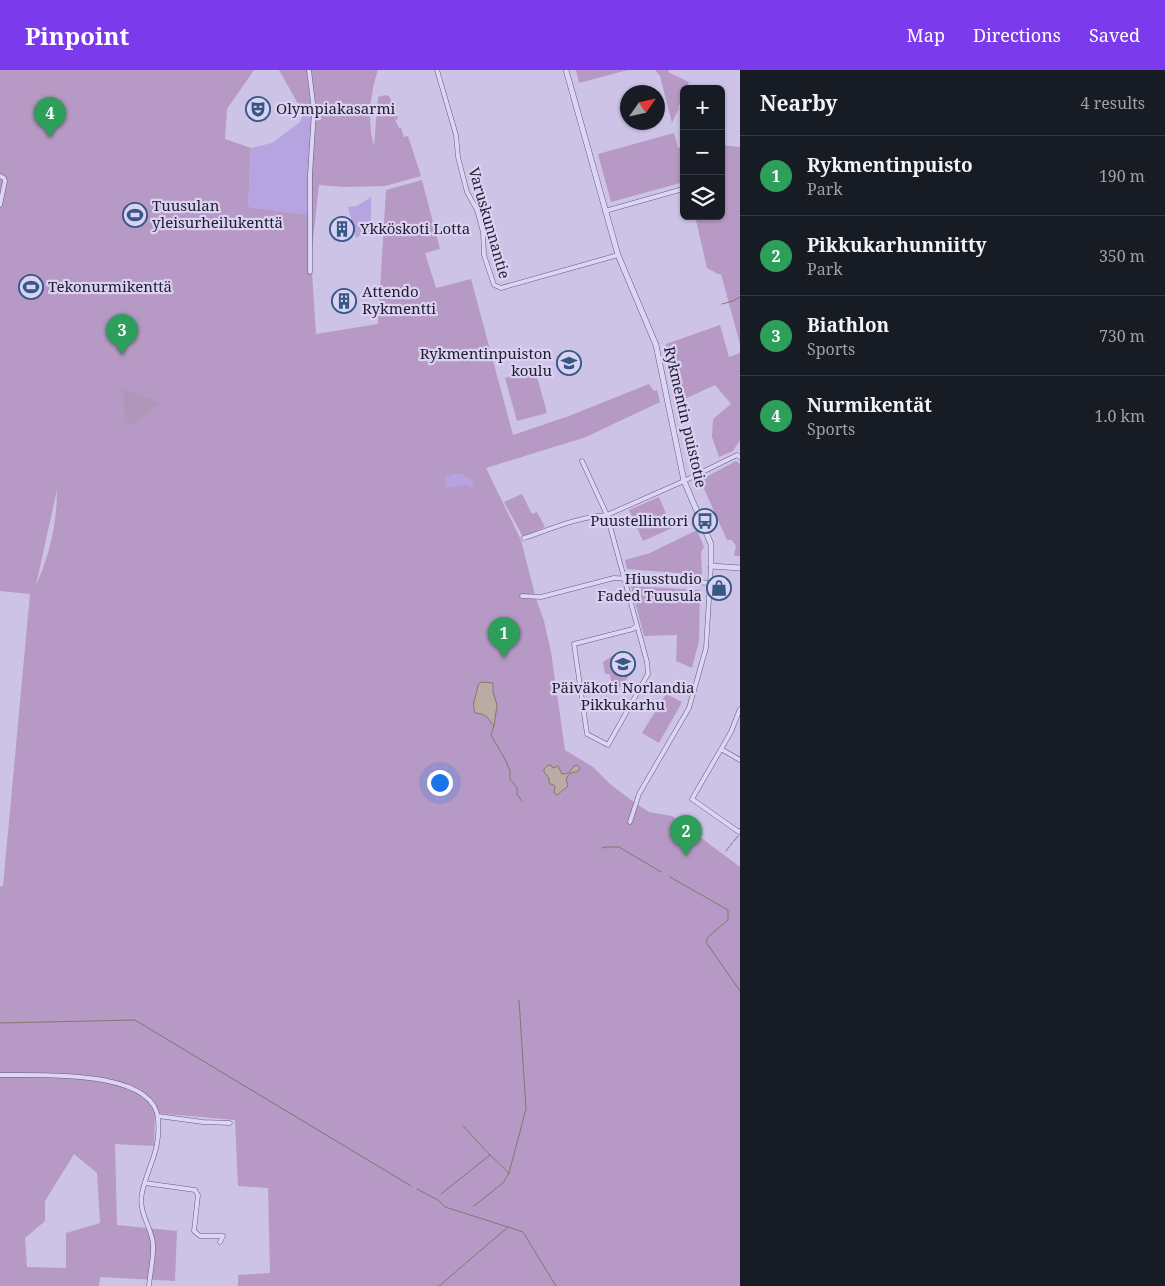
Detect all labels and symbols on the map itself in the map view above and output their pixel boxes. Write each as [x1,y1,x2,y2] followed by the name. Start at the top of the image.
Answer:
[620,85,665,130] north arrow
[245,96,271,122] theatre icon: Olympiakasarmi
[34,97,66,138] pin: 4
[276,98,396,118] place label: Olympiakasarmi
[465,165,515,281] street label: Varuskunnantie
[152,195,283,232] place label: Tuusulan yleisurheilukenttä
[122,202,148,228] sports icon: Tuusulan yleisurheilukenttä
[329,216,355,242] building icon: Ykköskoti Lotta
[359,218,470,238] place label: Ykköskoti Lotta
[18,274,44,300] sports icon: Tekonurmikenttä
[48,276,172,296] place label: Tekonurmikenttä
[362,281,436,318] place label: Attendo Rykmentti
[331,288,357,314] building icon: Attendo Rykmentti
[106,314,138,355] pin: 3
[420,343,552,380] place label: Rykmentinpuiston koulu
[660,344,712,490] street label: Rykmentin puistotie
[556,350,582,376] school or university icon: Rykmentinpuiston koulu
[692,508,718,534] bus stop icon: Puustellintori
[590,510,688,530] place label: Puustellintori
[597,568,702,605] place label: Hiusstudio Faded Tuusula
[706,575,732,601] shop icon: Hiusstudio Faded Tuusula
[488,617,520,658] pin: 1
[610,651,636,677] school or university icon: Päiväkoti Norlandia Pikkukarhu
[552,677,694,714] place label: Päiväkoti Norlandia Pikkukarhu
[427,770,453,796] your location
[670,815,702,856] pin: 2

